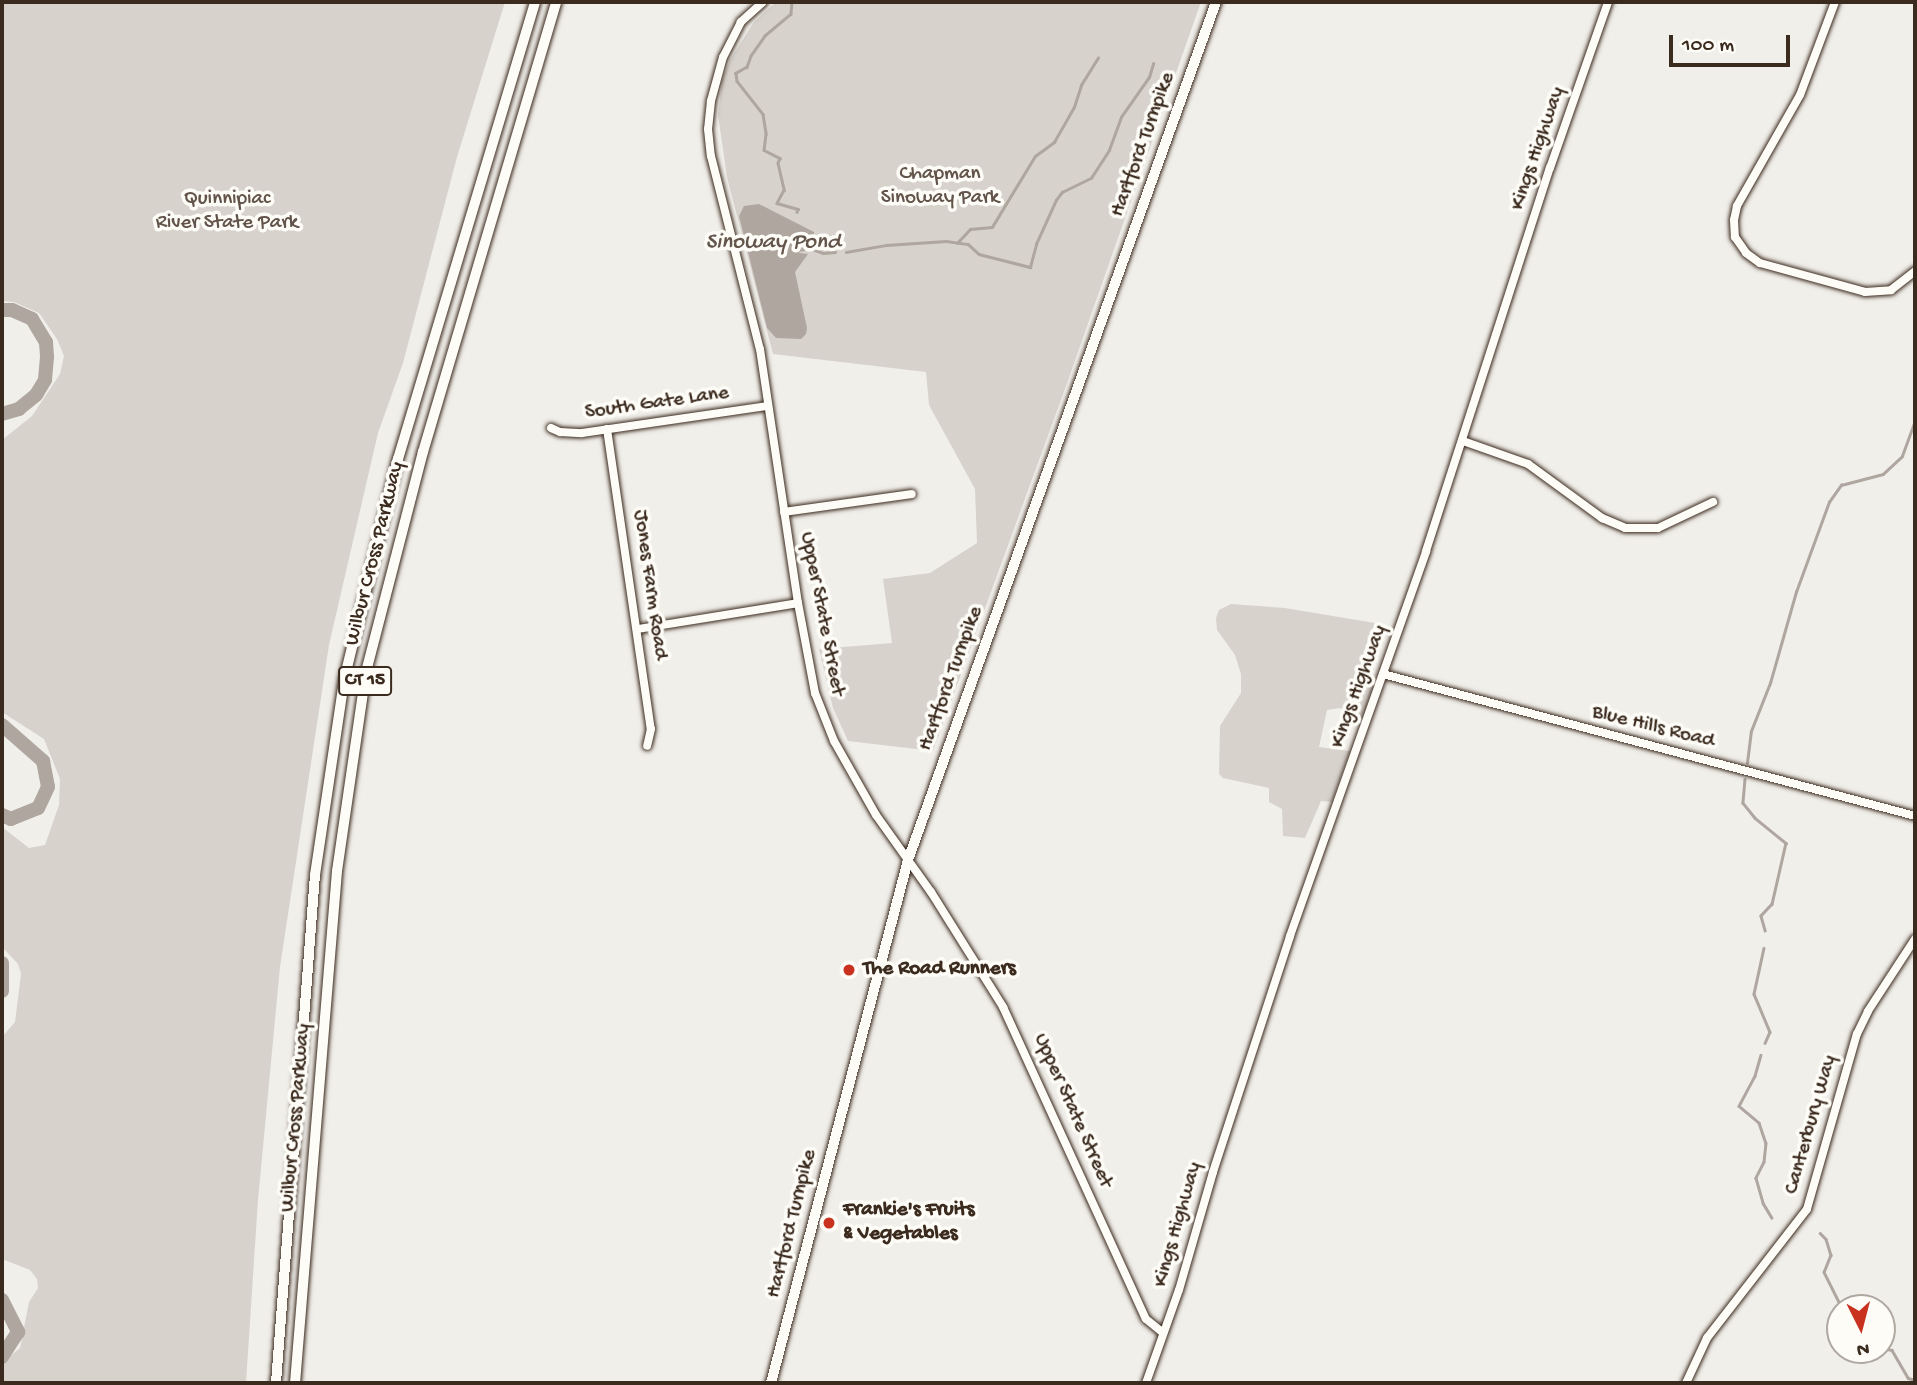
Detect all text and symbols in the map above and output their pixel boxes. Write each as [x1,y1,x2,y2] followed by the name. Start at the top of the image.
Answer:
[1672,21,1793,65] scale bar
[1682,34,1734,59] text: 100 m
[1106,69,1182,221] street label: Hartford Turnpike
[1506,84,1572,214] street label: Kings Highway
[881,162,999,212] park label: Chapman Sinoway Park
[156,187,298,237] park label: Quinnipiac River State Park
[706,229,840,257] water label: Sinoway Pond
[584,381,730,427] street label: South Gate Lane
[341,459,411,649] street label: Wilbur Cross Parkway
[626,508,672,662] street label: Jones Farm Road
[793,530,849,698] street label: Upper State Street
[914,603,990,755] street label: Hartford Turnpike
[1326,622,1394,752] street label: Kings Highway
[337,666,393,696] road number: CT 15
[1589,701,1717,755] street label: Blue Hills Road
[863,957,1016,983] place label: The Road Runners
[841,962,857,978] marker: The Road Runners
[276,1023,318,1213] street label: Wilbur Cross Parkway
[1027,1030,1117,1192] street label: Upper State Street
[1780,1053,1844,1197] street label: Canterbury Way
[762,1147,824,1301] street label: Hartford Turnpike
[1149,1160,1209,1290] street label: Kings Highway
[843,1198,975,1248] place label: Frankie's Fruits & Vegetables
[821,1215,837,1231] marker: Frankie's Fruits & Vegetables
[1826,1294,1896,1364] north arrow
[1856,1336,1870,1360] text: N

